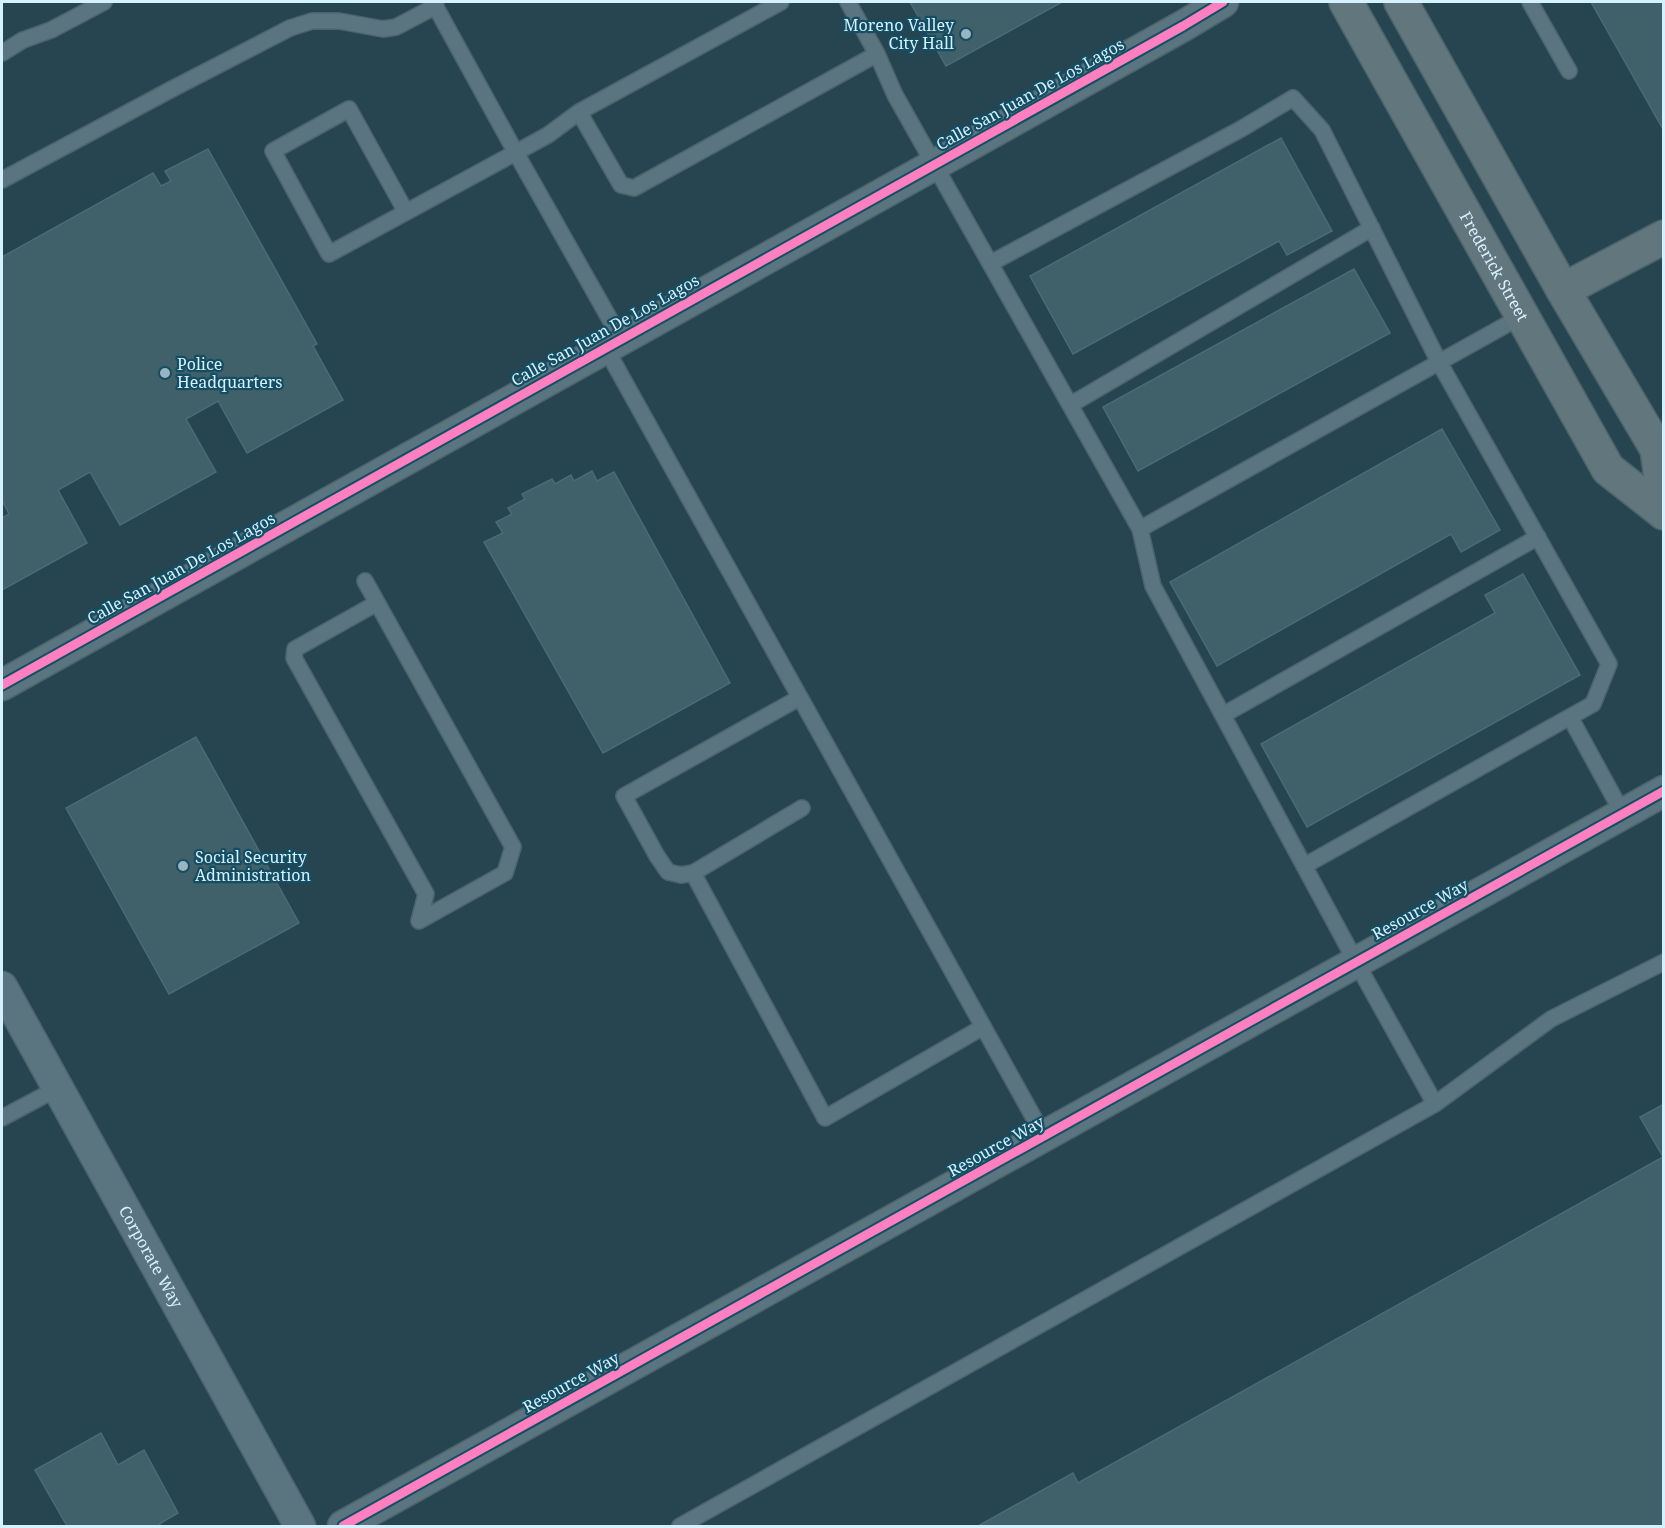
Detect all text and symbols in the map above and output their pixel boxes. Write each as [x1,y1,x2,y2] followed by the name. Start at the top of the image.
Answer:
[844,14,955,54] place label: Moreno Valley City Hall
[959,27,973,41] marker: Moreno Valley City Hall
[932,33,1128,155] street label: Calle San Juan De Los Lagos
[1455,207,1534,325] street label: Frederick Street
[507,269,703,391] street label: Calle San Juan De Los Lagos
[177,353,283,393] place label: Police Headquarters
[158,366,172,380] marker: Police Headquarters
[83,507,279,629] street label: Calle San Juan De Los Lagos
[195,846,311,886] place label: Social Security Administration
[176,859,190,873] marker: Social Security Administration
[1368,873,1473,945] street label: Resource Way
[944,1110,1049,1182] street label: Resource Way
[114,1201,189,1312] street label: Corporate Way
[519,1346,624,1418] street label: Resource Way

